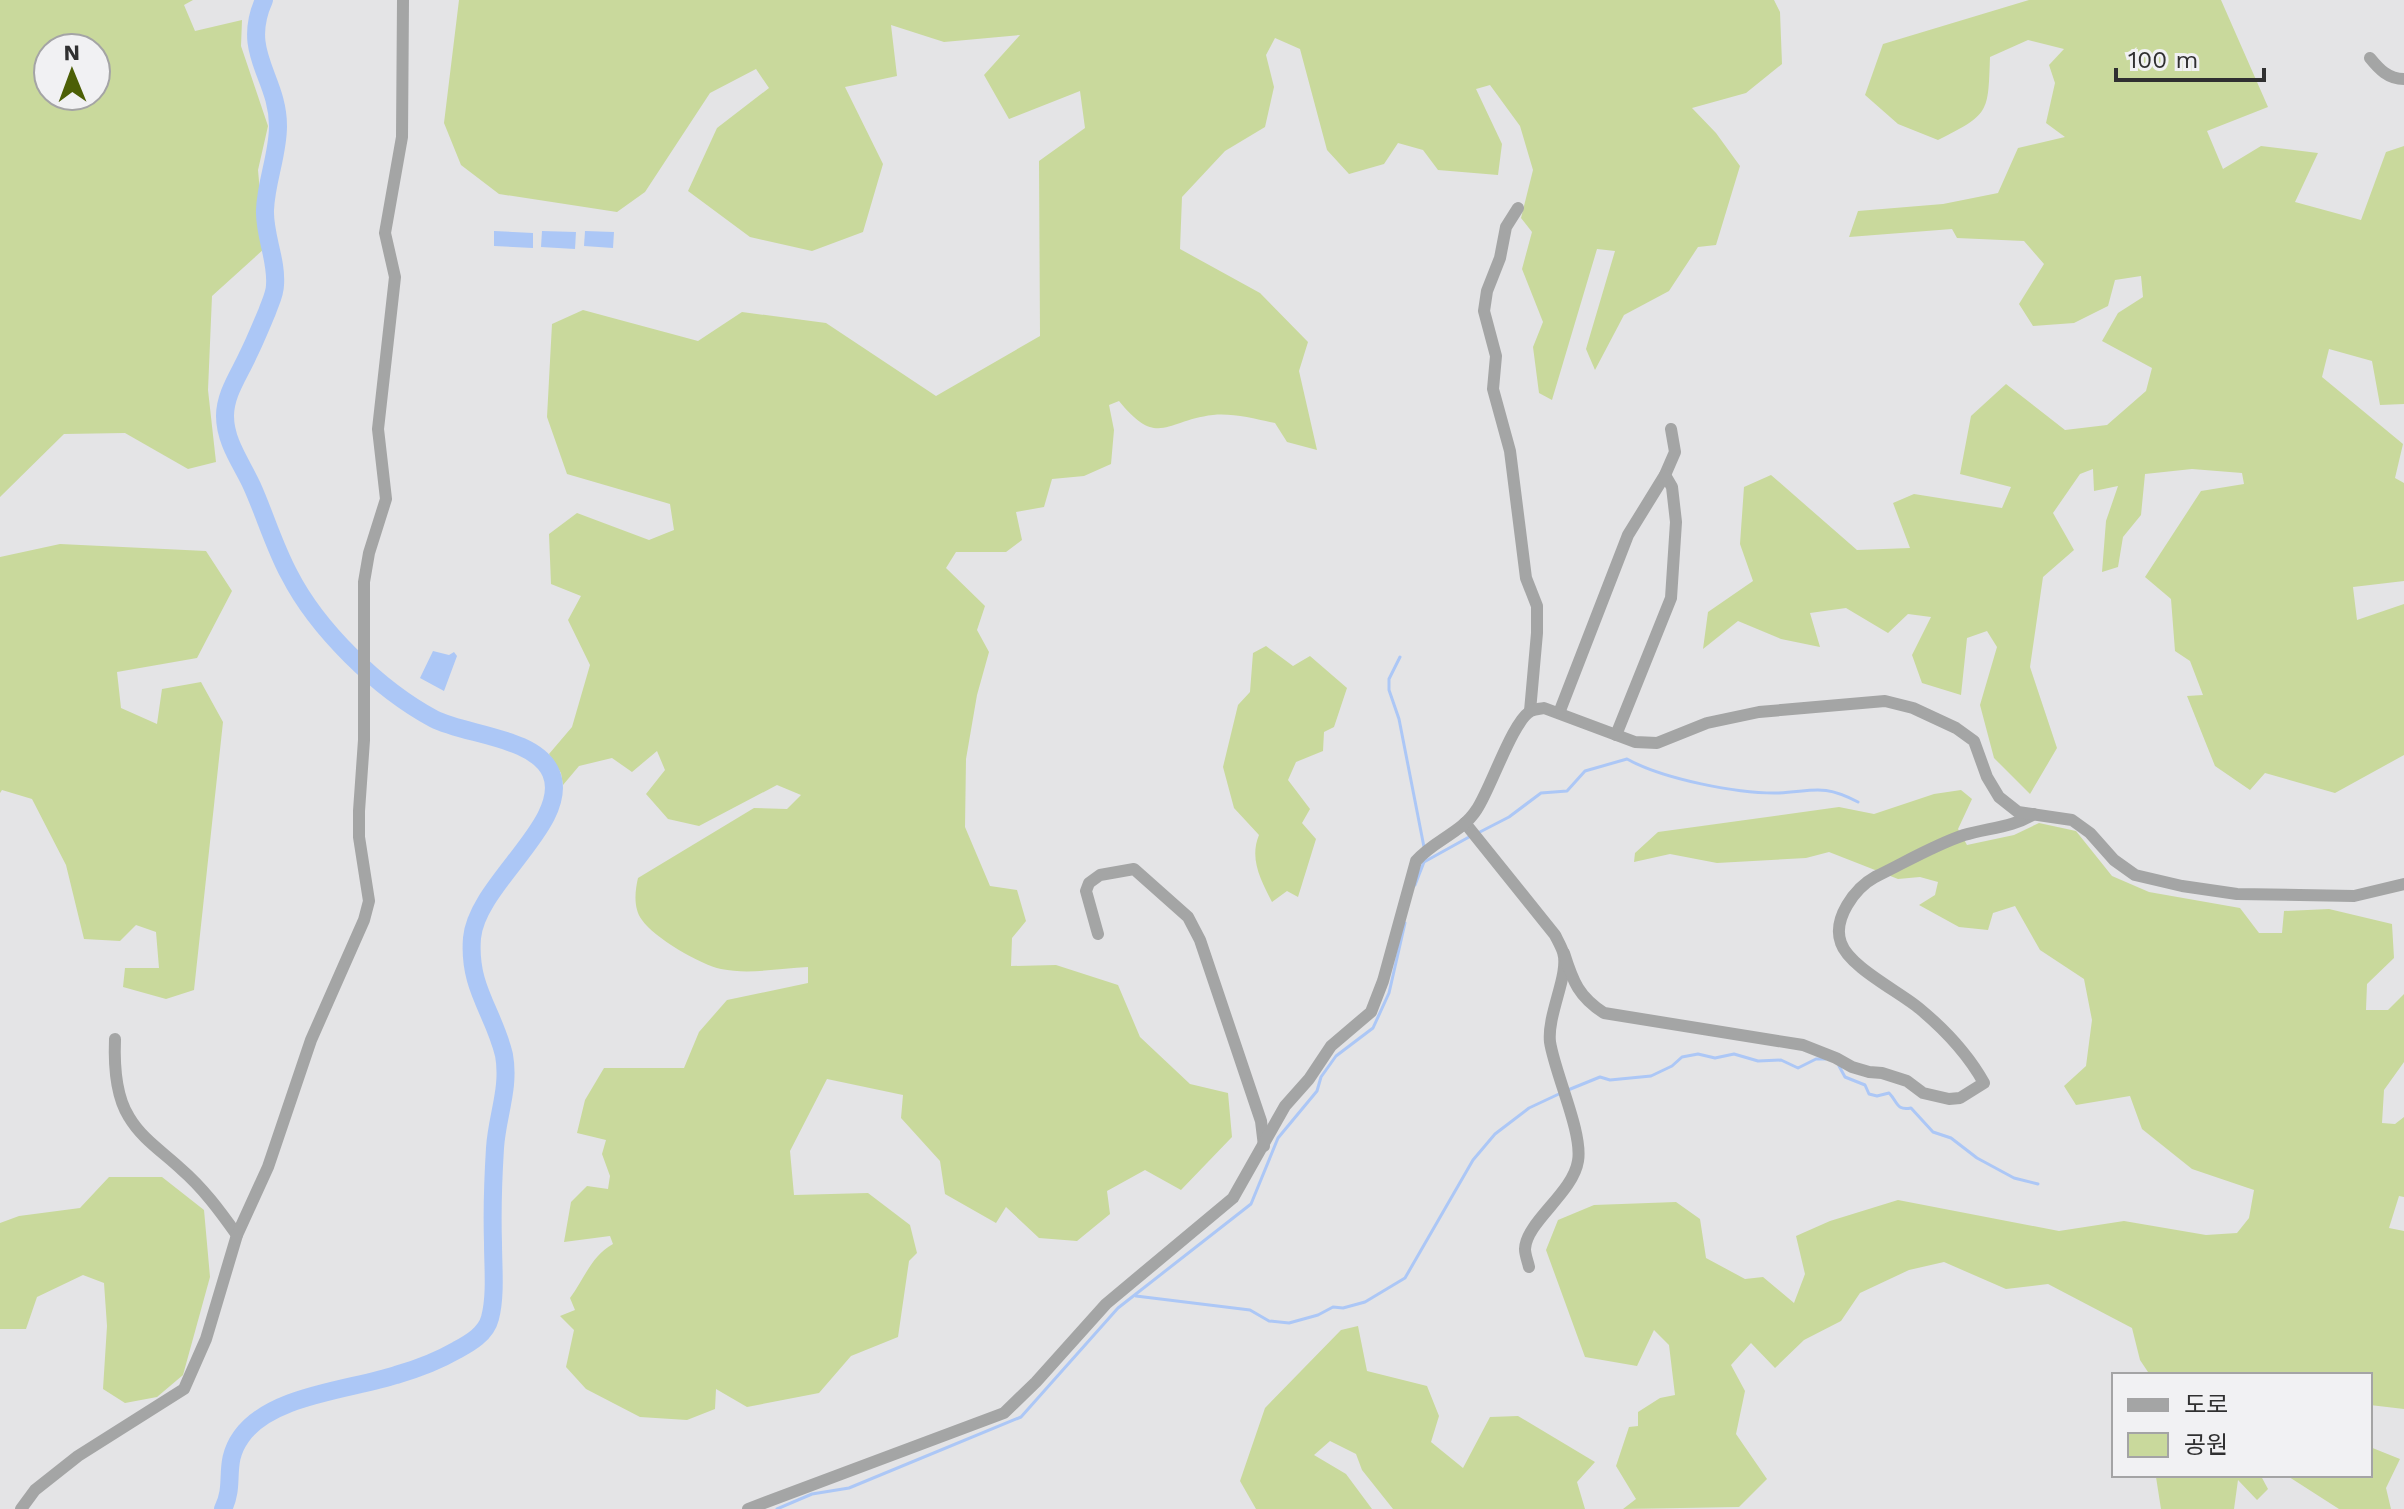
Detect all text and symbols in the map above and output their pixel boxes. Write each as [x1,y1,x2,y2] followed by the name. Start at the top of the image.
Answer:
[32,32,112,112] north arrow
[2116,32,2264,82] scale bar
[63,40,80,65] text: N
[2128,46,2198,74] text: 100 m
[2112,1373,2372,1477] legend
[2184,1391,2228,1419] text: 도로
[2184,1431,2228,1459] text: 공원

